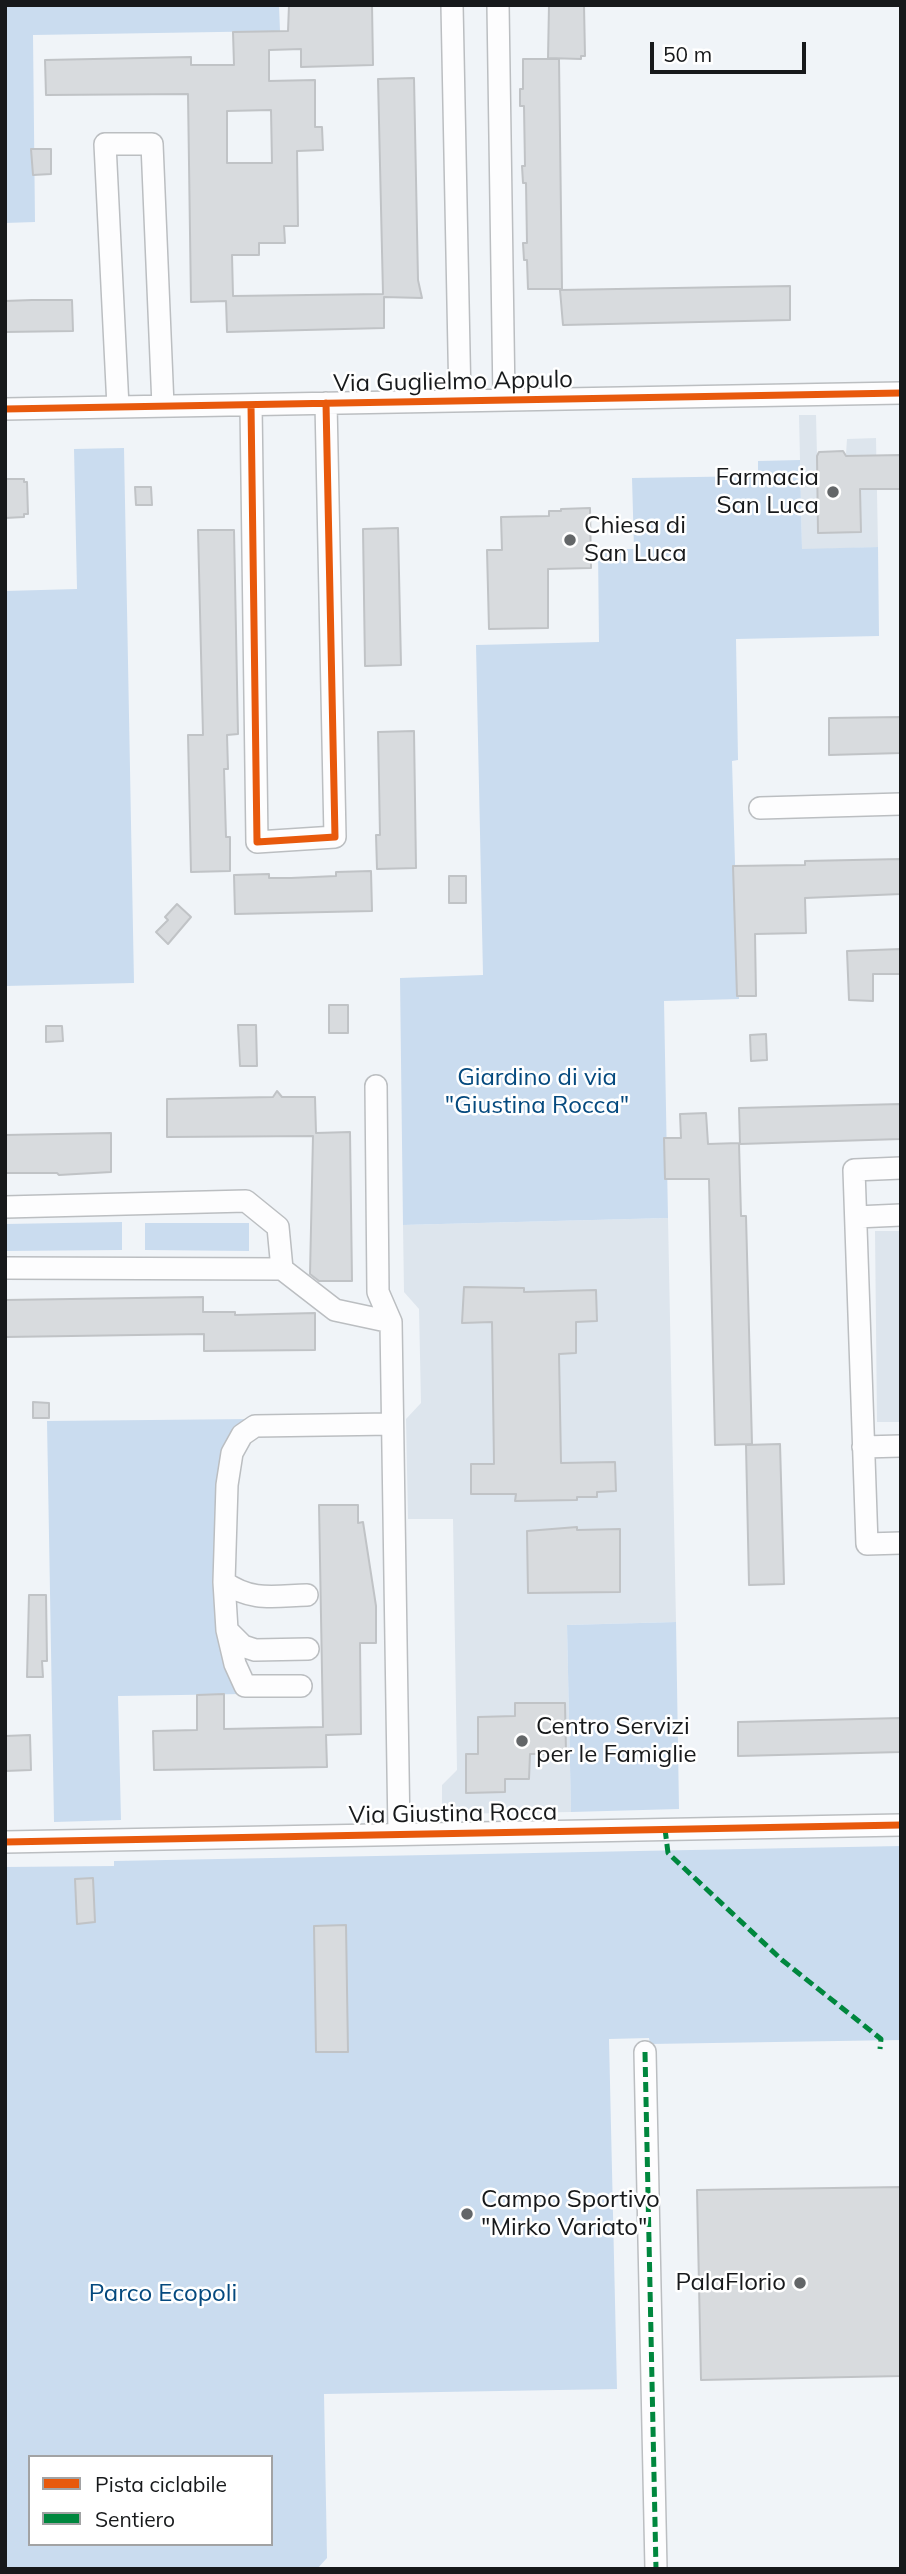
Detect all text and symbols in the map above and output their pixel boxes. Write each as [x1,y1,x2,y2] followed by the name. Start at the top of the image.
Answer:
[654,28,810,72] scale bar
[663,41,712,67] text: 50 m
[333,366,573,398] street label: Via Guglielmo Appulo
[715,464,819,520] place label: Farmacia San Luca
[825,484,841,500] marker: Farmacia San Luca
[584,512,687,568] place label: Chiesa di San Luca
[562,532,578,548] marker: Chiesa di San Luca
[445,1064,629,1120] park label: Giardino di via "Giustina Rocca"
[536,1713,697,1769] place label: Centro Servizi per le Famiglie
[514,1733,530,1749] marker: Centro Servizi per le Famiglie
[348,1798,558,1830] street label: Via Giustina Rocca
[481,2186,660,2242] place label: Campo Sportivo "Mirko Variato"
[459,2206,475,2222] marker: Campo Sportivo "Mirko Variato"
[675,2269,786,2297] place label: PalaFlorio
[792,2275,808,2291] marker: PalaFlorio
[89,2280,237,2308] park label: Parco Ecopoli
[28,2455,273,2546] legend
[95,2471,227,2497] text: Pista ciclabile
[95,2506,175,2532] text: Sentiero

